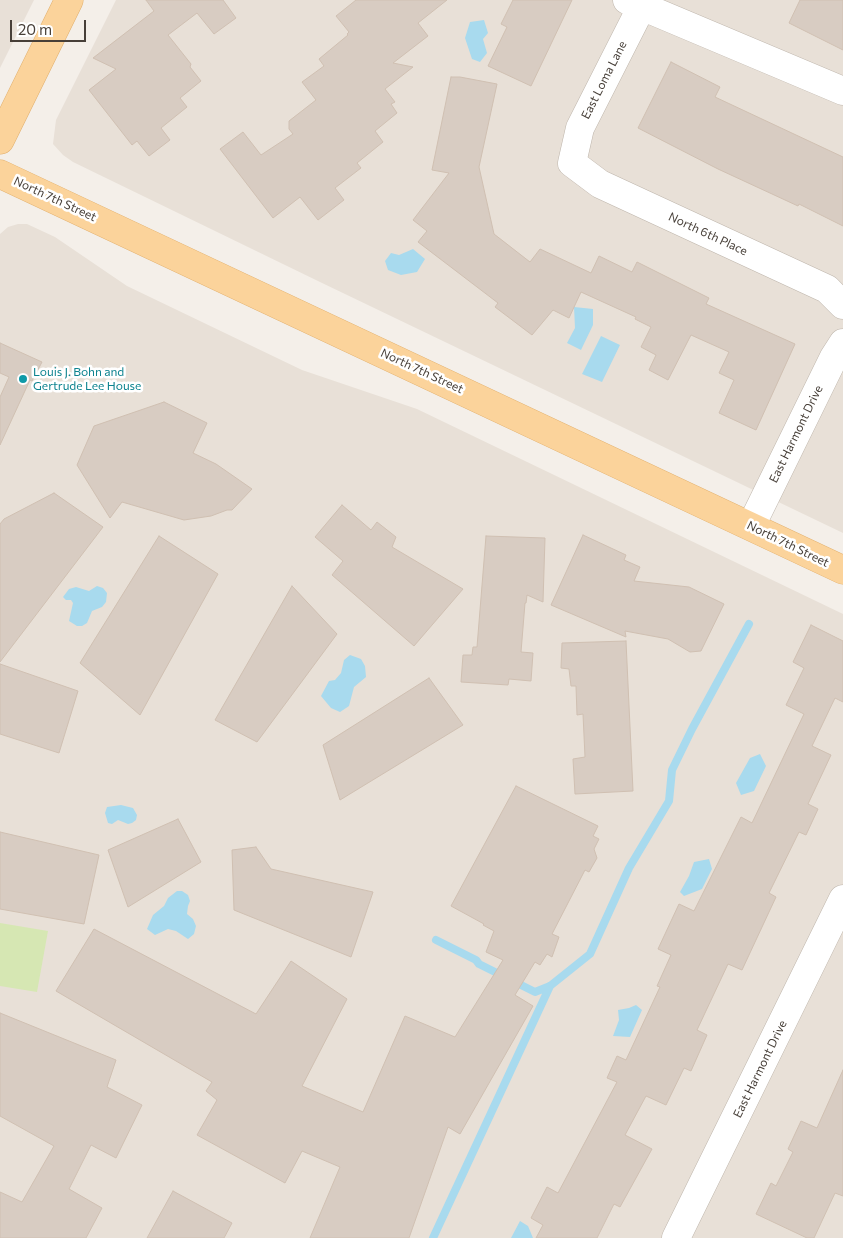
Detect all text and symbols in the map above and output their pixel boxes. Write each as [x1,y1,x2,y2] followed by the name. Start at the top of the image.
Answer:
[12,10,89,42] scale bar
[18,20,52,38] text: 20 m
[578,39,630,121] street label: East Loma Lane
[11,174,99,224] street label: North 7th Street
[666,209,750,259] street label: North 6th Place
[378,346,466,396] street label: North 7th Street
[33,365,141,393] place label: Louis J. Bohn and Gertrude Lee House
[17,373,29,385] marker: Louis J. Bohn and Gertrude Lee House
[766,383,826,485] street label: East Harmont Drive
[745,518,831,570] street label: North 7th Street
[730,1018,790,1120] street label: East Harmont Drive

